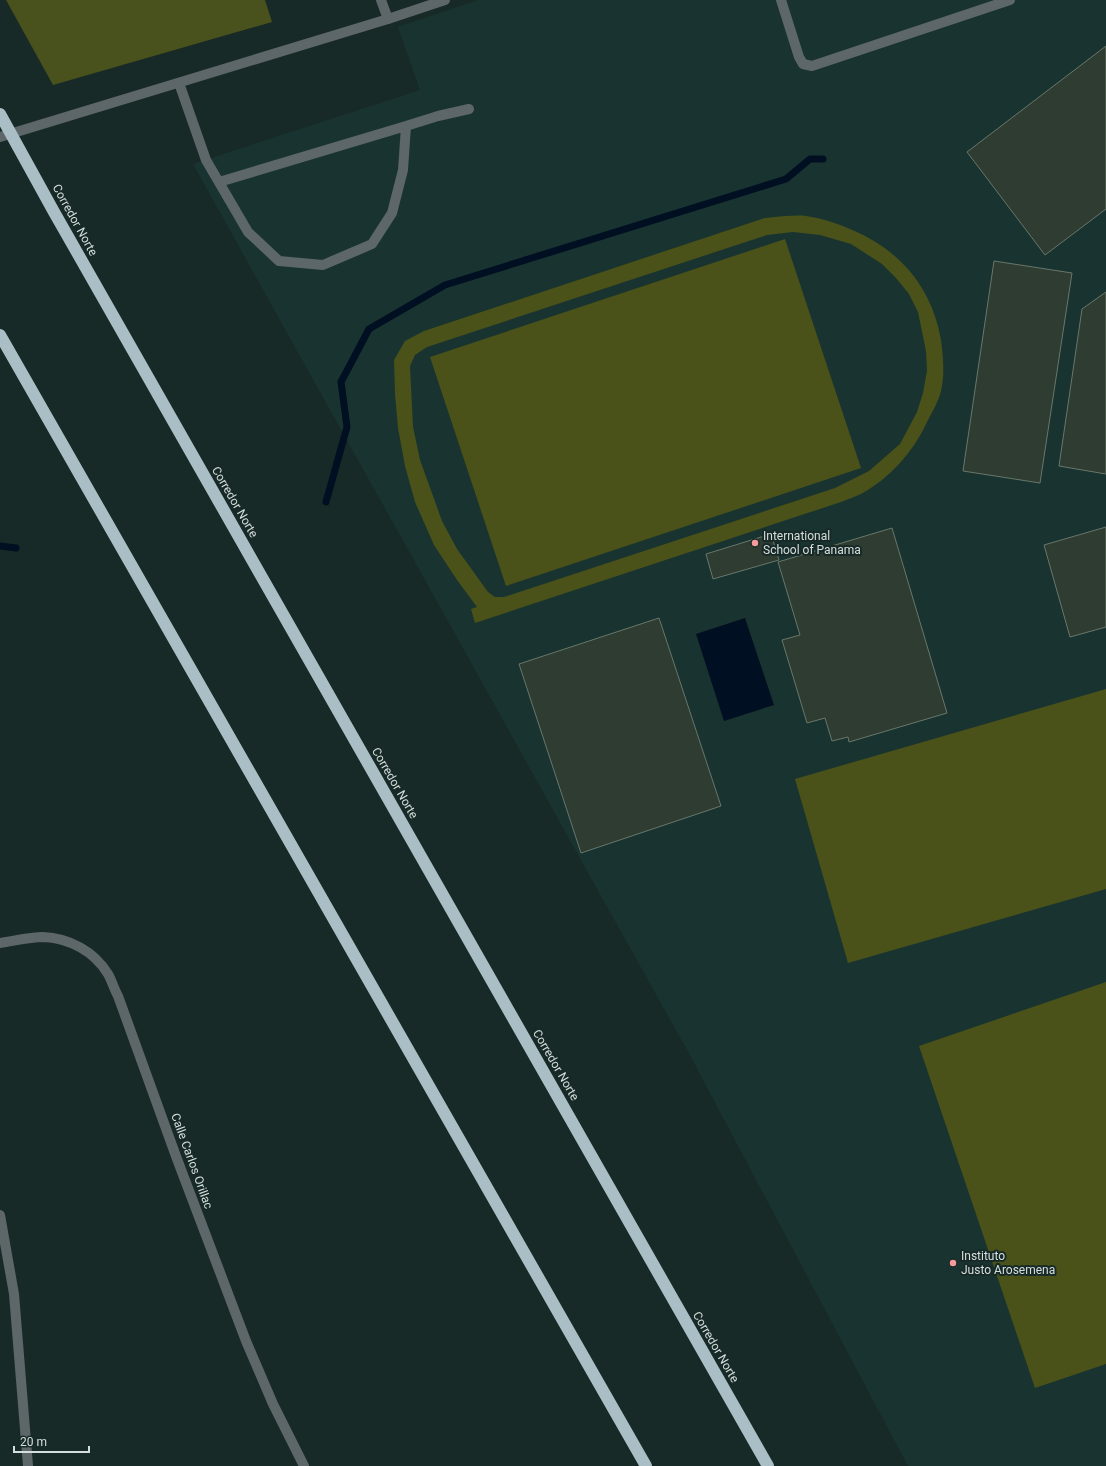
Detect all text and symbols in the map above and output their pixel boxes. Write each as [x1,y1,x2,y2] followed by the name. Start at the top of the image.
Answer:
[50,182,100,258] street label: Corredor Norte
[209,464,261,540] street label: Corredor Norte
[763,529,861,557] place label: International School of Panama
[750,538,760,548] marker: International School of Panama
[369,745,421,821] street label: Corredor Norte
[530,1027,582,1103] street label: Corredor Norte
[168,1111,216,1211] street label: Calle Carlos Orillac
[961,1249,1055,1277] place label: Instituto Justo Arosemena
[948,1258,958,1268] marker: Instituto Justo Arosemena
[690,1309,742,1385] street label: Corredor Norte
[14,1428,89,1454] scale bar
[20,1435,47,1449] text: 20 m

